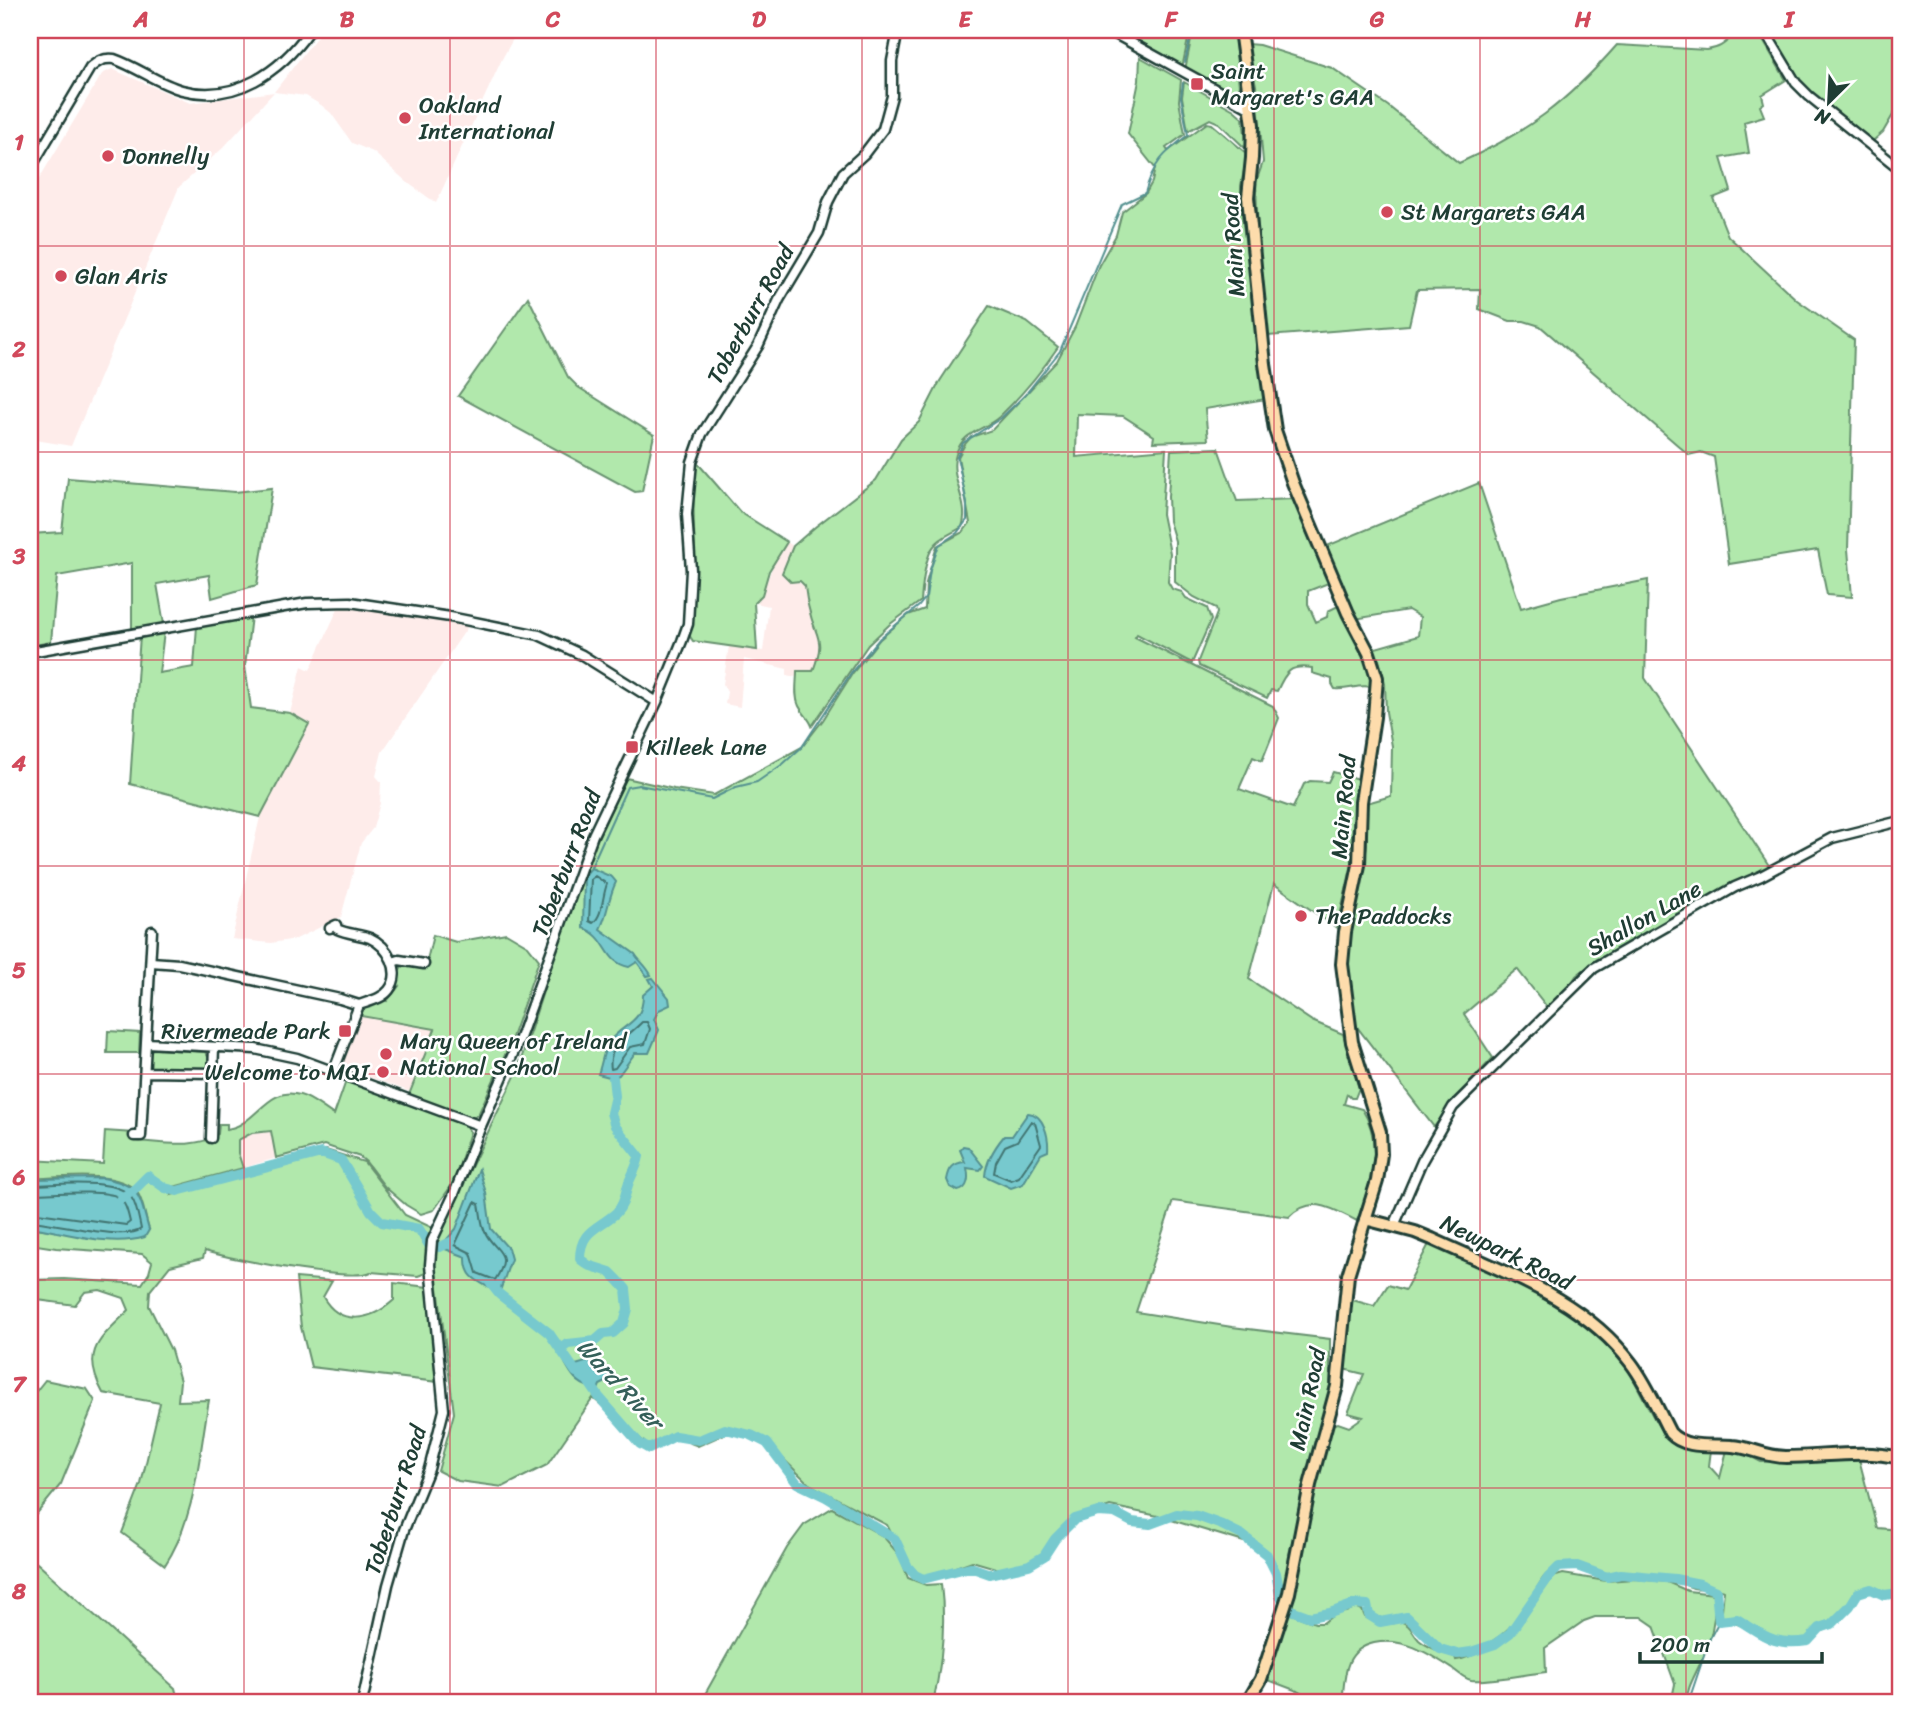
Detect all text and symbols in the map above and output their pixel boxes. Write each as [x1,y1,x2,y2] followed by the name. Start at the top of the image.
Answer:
[132,0,149,40] text: A
[340,0,355,40] text: B
[545,0,561,40] text: C
[752,0,767,40] text: D
[959,0,974,40] text: E
[1164,0,1179,40] text: F
[1369,0,1385,40] text: G
[1574,0,1592,40] text: H
[1783,0,1795,40] text: I
[1211,51,1374,118] place label: Saint Margaret's GAA
[1794,66,1864,136] north arrow
[1189,76,1205,92] marker: Saint Margaret's GAA
[418,85,555,152] place label: Oakland International
[1809,99,1836,135] text: N
[397,110,413,126] marker: Oakland International
[14,122,24,163] text: 1
[122,136,209,177] place label: Donnelly
[100,148,116,164] marker: Donnelly
[1209,190,1258,298] street label: Main Road
[1401,192,1586,233] place label: St Margarets GAA
[1379,204,1395,220] marker: St Margarets GAA
[695,235,807,392] street label: Toberburr Road
[75,256,168,297] place label: Glan Aris
[53,268,69,284] marker: Glan Aris
[11,329,26,370] text: 2
[12,536,26,577] text: 3
[646,727,767,768] place label: Killeek Lane
[624,739,640,755] marker: Killeek Lane
[11,743,27,784] text: 4
[1319,752,1369,861] street label: Main Road
[520,782,614,943] street label: Toberburr Road
[1579,869,1710,968] street label: Shallon Lane
[1315,896,1452,937] place label: The Paddocks
[1293,908,1309,924] marker: The Paddocks
[12,950,26,991] text: 5
[161,1011,331,1052] place label: Rivermeade Park
[400,1021,628,1088] place label: Mary Queen of Ireland National School
[337,1023,353,1039] marker: Rivermeade Park
[378,1046,394,1062] marker: Mary Queen of Ireland National School
[205,1052,371,1093] place label: Welcome to MQI
[375,1064,391,1080] marker: Welcome to MQI
[11,1157,26,1198] text: 6
[1433,1202,1582,1303] street label: Newpark Road
[566,1328,677,1443] water label: Ward River
[1277,1342,1339,1454] street label: Main Road
[12,1364,27,1405] text: 7
[352,1418,440,1580] street label: Toberburr Road
[11,1571,26,1612] text: 8
[1640,1621,1822,1665] scale bar
[1650,1626,1710,1664] text: 200 m

